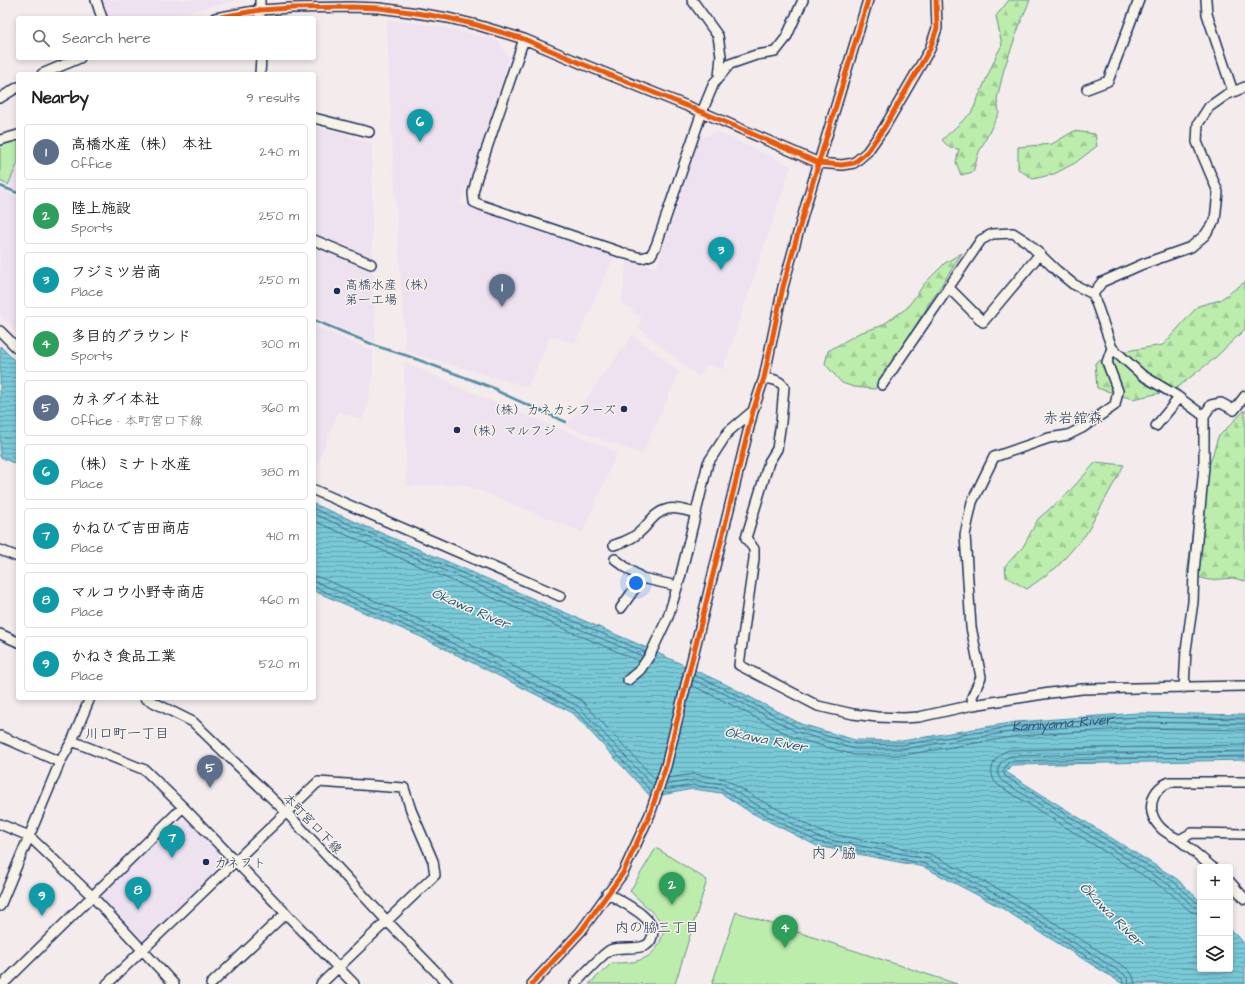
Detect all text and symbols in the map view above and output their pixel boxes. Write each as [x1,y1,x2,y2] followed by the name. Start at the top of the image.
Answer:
[16,16,316,60] search box
[30,27,52,49] icon: search
[62,28,151,49] text: Search here
[32,86,89,110] text: Nearby
[246,89,300,107] text: 9 results
[407,109,433,142] pin: 6
[71,134,212,155] text: 高橋水産（株） 本社
[45,143,47,161] text: 1
[259,143,299,161] text: 240 m
[71,155,112,173] text: Office
[71,198,131,219] text: 陸上施設
[42,207,50,225] text: 2
[259,207,299,225] text: 250 m
[71,219,113,237] text: Sports
[708,237,734,270] pin: 3
[71,262,161,283] text: フジミツ岩商
[43,271,49,289] text: 3
[259,271,299,289] text: 250 m
[489,274,515,307] pin: 1
[345,276,436,309] place label: 高橋水産（株） 第一工場
[71,283,103,301] text: Place
[332,286,342,296] marker: 高橋水産（株） 第一工場
[71,326,191,347] text: 多目的グラウンド
[42,335,50,353] text: 4
[261,335,299,353] text: 300 m
[71,347,113,365] text: Sports
[71,389,159,410] text: カネダイ本社
[41,399,51,417] text: 5
[261,399,299,417] text: 360 m
[488,401,616,419] place label: （株）カネカシフーズ
[619,404,629,414] marker: （株）カネカシフーズ
[1043,408,1103,429] district label: 赤岩舘森
[71,412,203,430] text: Office · 本町宮口下線
[465,422,556,440] place label: （株）マルフジ
[452,425,462,435] marker: （株）マルフジ
[71,454,191,475] text: （株）ミナト水産
[42,463,50,481] text: 6
[260,463,299,481] text: 380 m
[71,475,103,493] text: Place
[71,518,191,539] text: かねひで吉田商店
[42,527,50,545] text: 7
[265,527,299,545] text: 410 m
[71,539,103,557] text: Place
[626,573,646,593] your location
[71,582,206,603] text: マルコウ小野寺商店
[428,583,514,635] water label: Ōkawa River
[42,591,50,609] text: 8
[258,591,299,609] text: 460 m
[71,603,103,621] text: Place
[71,646,176,667] text: かねき食品工業
[42,655,50,673] text: 9
[259,655,299,673] text: 520 m
[71,667,103,685] text: Place
[1010,710,1115,738] water label: Kamiyama River
[723,722,810,758] water label: Ōkawa River
[85,724,169,744] district label: 川口町一丁目
[197,755,223,788] pin: 5
[279,789,347,859] street label: 本町宮口下線
[159,825,185,858] pin: 7
[811,843,857,864] district label: 内ノ脇
[214,854,266,872] place label: カネフト
[201,857,211,867] marker: カネフト
[1197,864,1233,972] map controls
[1197,864,1233,900] button: +
[659,872,685,905] pin: 2
[125,877,151,910] pin: 8
[1075,878,1149,952] water label: Ōkawa River
[29,883,55,916] pin: 9
[1197,900,1233,936] button: −
[772,915,798,948] pin: 4
[615,918,699,938] district label: 内の脇三丁目
[1197,936,1233,972] button: layers

